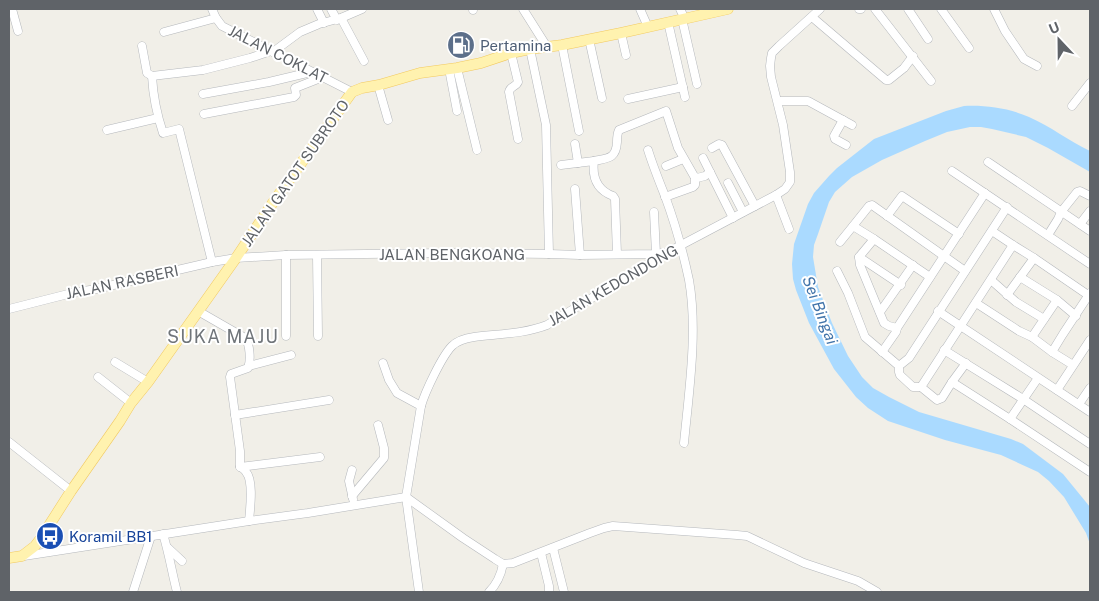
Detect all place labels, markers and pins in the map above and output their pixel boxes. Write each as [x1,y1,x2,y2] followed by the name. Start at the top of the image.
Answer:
[446,30,476,60] fuel station icon: Pertamina
[480,37,551,54] place label: Pertamina
[35,521,65,551] bus stop icon: Koramil BB1
[69,528,152,545] place label: Koramil BB1

